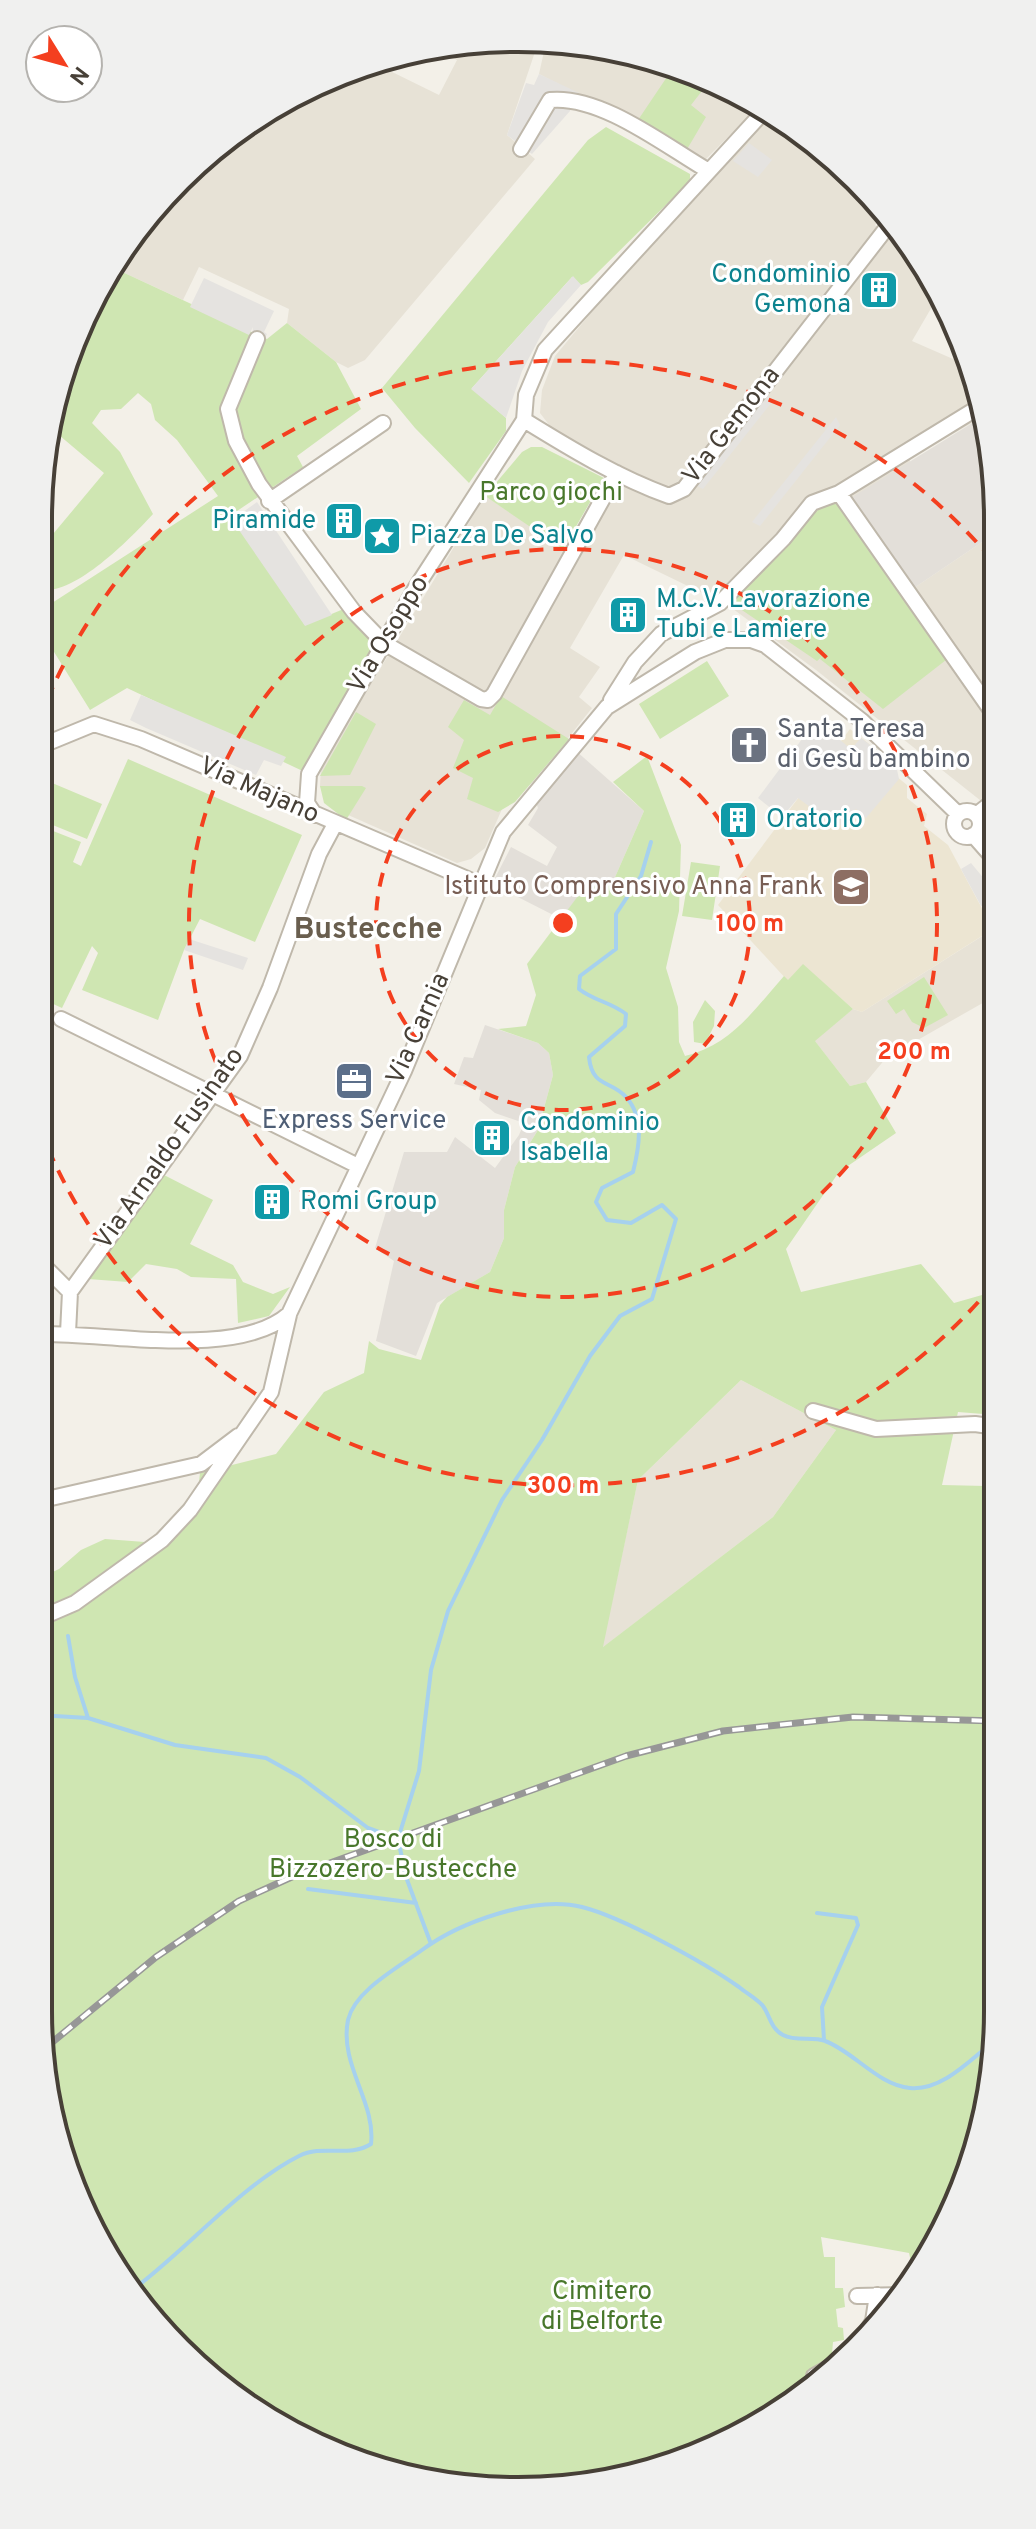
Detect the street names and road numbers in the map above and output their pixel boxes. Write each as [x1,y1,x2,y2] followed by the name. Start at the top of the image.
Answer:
[676,360,788,492] street label: Via Gemona
[341,570,437,700] street label: Via Osoppo
[194,750,324,832] street label: Via Majano
[380,968,458,1090] street label: Via Carnia
[88,1041,252,1257] street label: Via Arnaldo Fusinato

